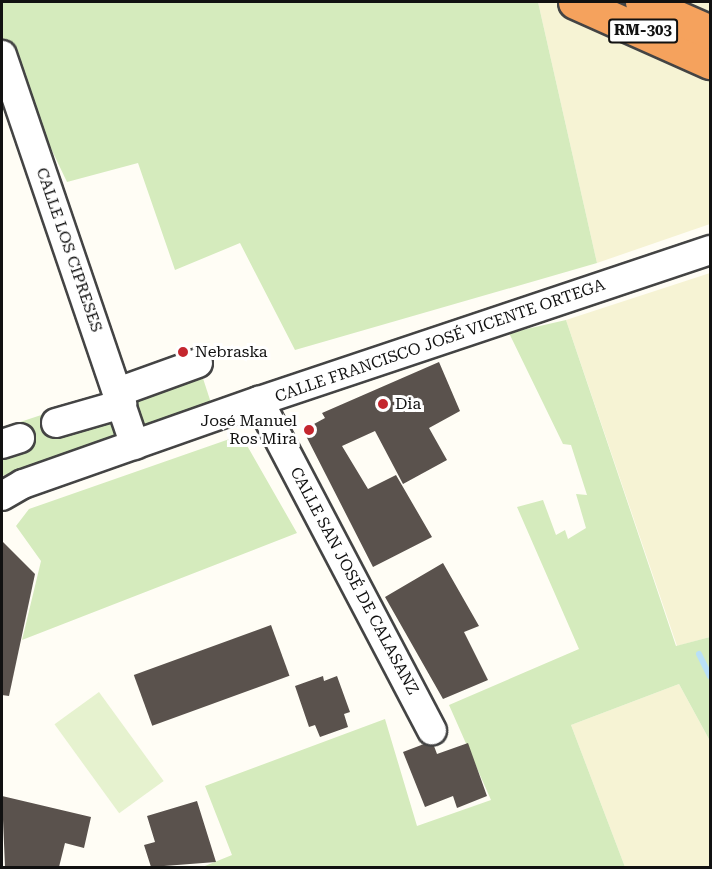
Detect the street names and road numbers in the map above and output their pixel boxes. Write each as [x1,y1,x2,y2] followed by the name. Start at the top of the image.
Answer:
[607,19,679,43] road number: RM-303
[32,165,106,335] street label: CALLE LOS CIPRESES
[272,275,608,407] street label: CALLE FRANCISCO JOSÉ VICENTE ORTEGA
[286,464,422,698] street label: CALLE SAN JOSÉ DE CALASANZ

